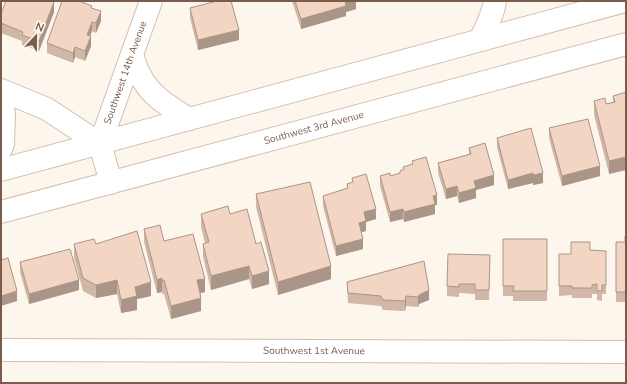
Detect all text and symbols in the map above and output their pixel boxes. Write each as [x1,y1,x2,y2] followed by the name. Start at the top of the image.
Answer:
[16,16,56,56] north arrow
[33,19,46,36] text: N
[101,19,150,126] street label: Southwest 14th Avenue
[262,108,365,148] street label: Southwest 3rd Avenue
[263,344,365,358] street label: Southwest 1st Avenue

